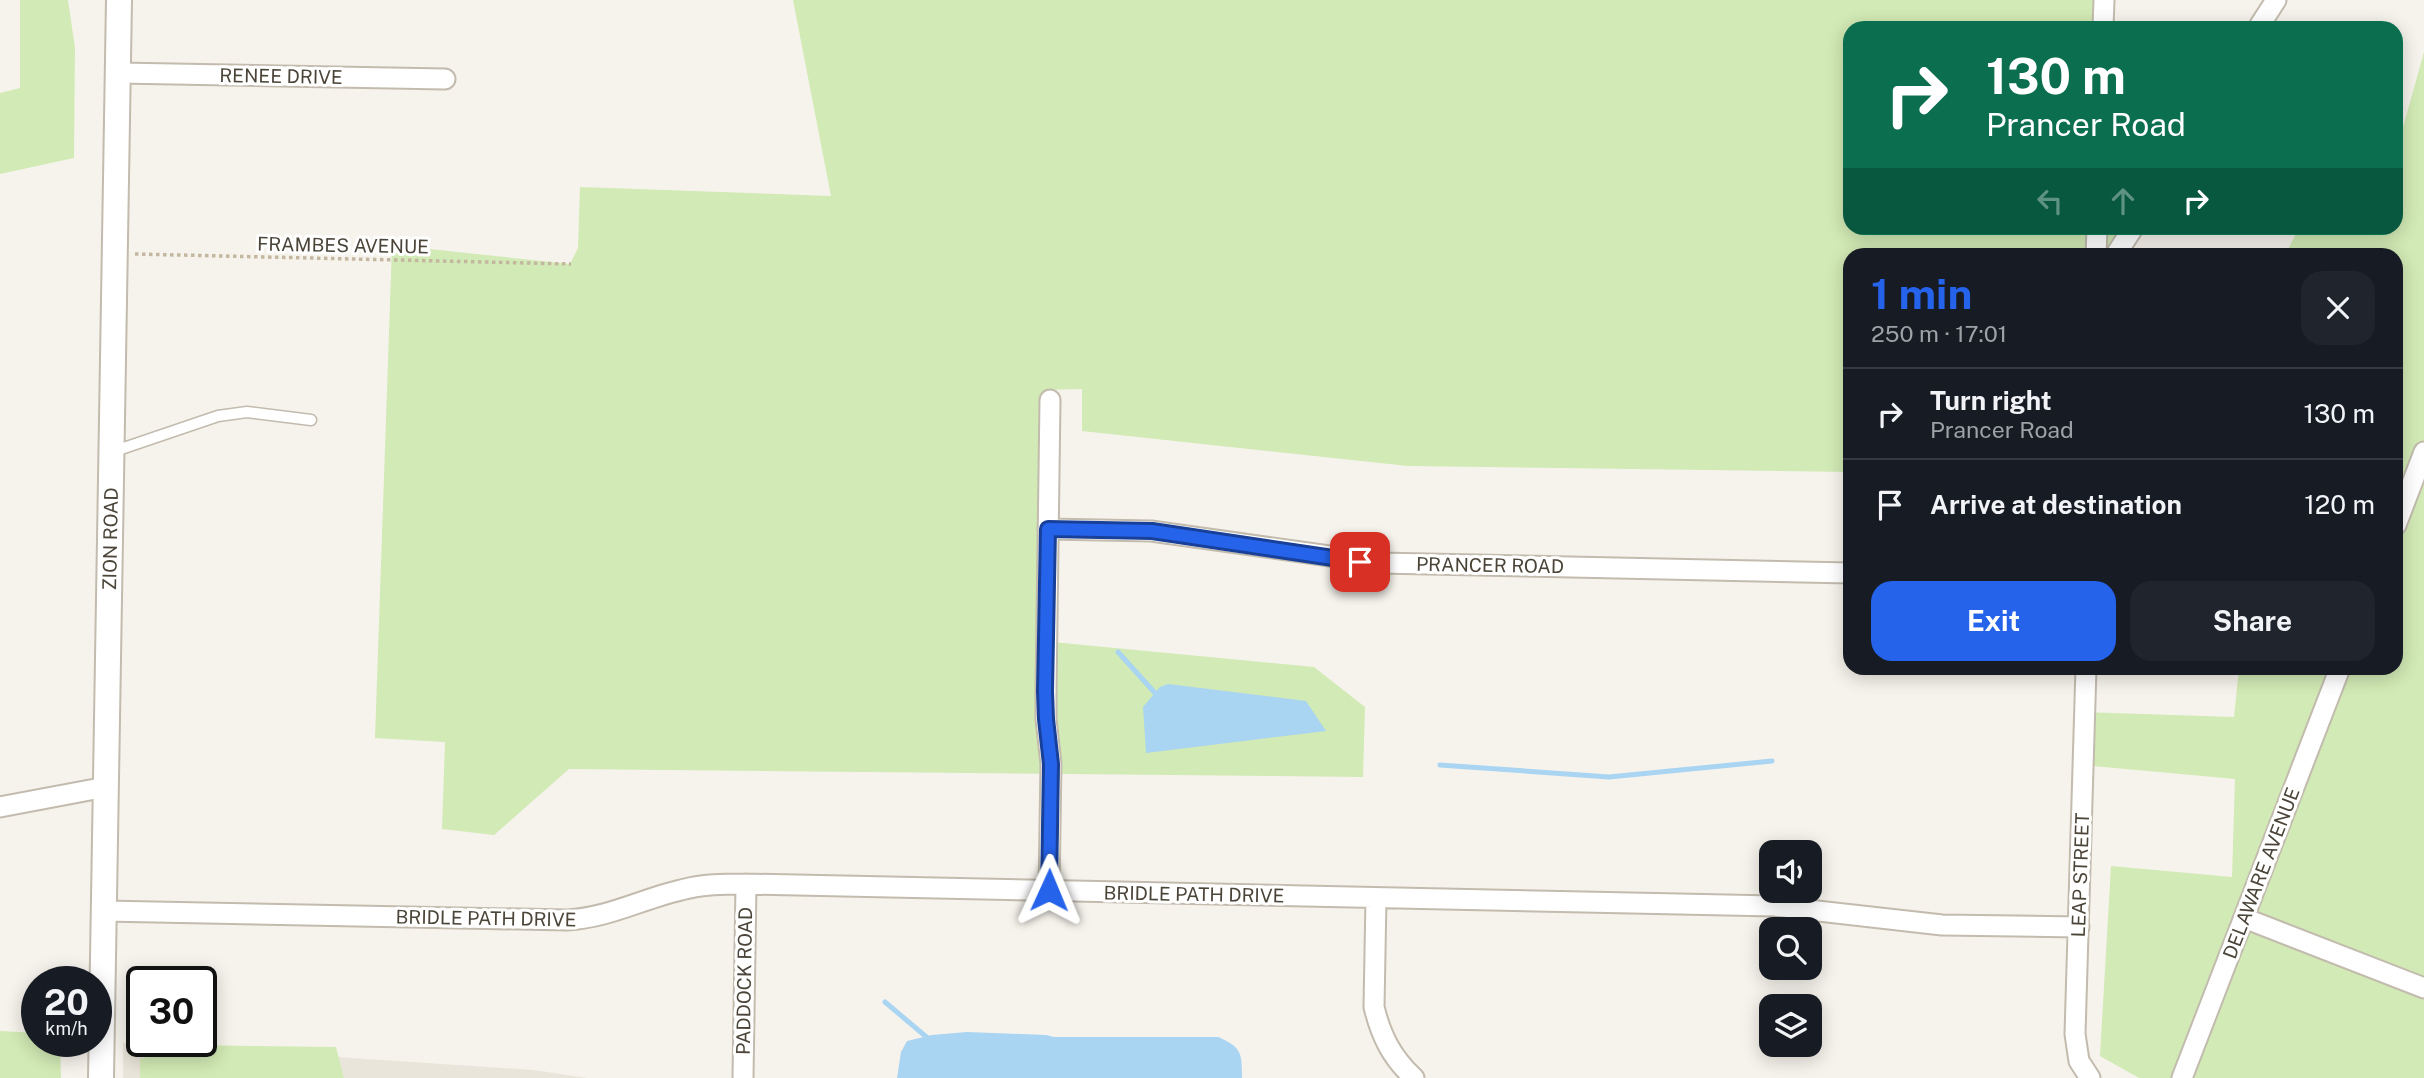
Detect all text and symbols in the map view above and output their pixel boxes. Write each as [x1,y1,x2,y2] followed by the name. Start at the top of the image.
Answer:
[1986,47,2126,105] text: 130 m
[1871,49,1962,140] icon: right
[219,64,343,88] street label: RENEE DRIVE
[1986,106,2186,143] text: Prancer Road
[2031,182,2069,220] icon: left
[2104,182,2142,220] icon: ahead
[2177,182,2215,220] icon: right
[257,233,429,257] street label: FRAMBES AVENUE
[1871,269,1972,318] text: 1 min
[2301,271,2375,345] button: close
[1871,320,2007,347] text: 250 m · 17:01
[1930,385,2052,416] text: Turn right
[1871,395,1909,433] icon: right
[2303,398,2375,429] text: 130 m
[1930,416,2074,443] text: Prancer Road
[1871,486,1909,524] icon: arrive
[98,487,122,591] street label: ZION ROAD
[1930,489,2182,520] text: Arrive at destination
[2304,489,2375,520] text: 120 m
[1330,532,1390,592] pin
[1341,543,1379,581] icon: arrive
[1416,553,1564,577] street label: PRANCER ROAD
[1871,581,2116,661] button: Exit
[2130,581,2375,661] button: Share
[2218,784,2304,962] street label: DELAWARE AVENUE
[2067,812,2093,938] street label: LEAP STREET
[1759,840,1822,1057] map controls
[1759,840,1822,903] button: sound
[1012,853,1086,927] position arrow
[1103,881,1285,907] street label: BRIDLE PATH DRIVE
[395,905,577,931] street label: BRIDLE PATH DRIVE
[732,907,756,1055] street label: PADDOCK ROAD
[1759,917,1822,980] button: search
[126,966,217,1057] speed limit sign: 30
[44,982,89,1023] text: 20
[1759,994,1822,1057] button: layers
[45,1018,88,1039] text: km/h

